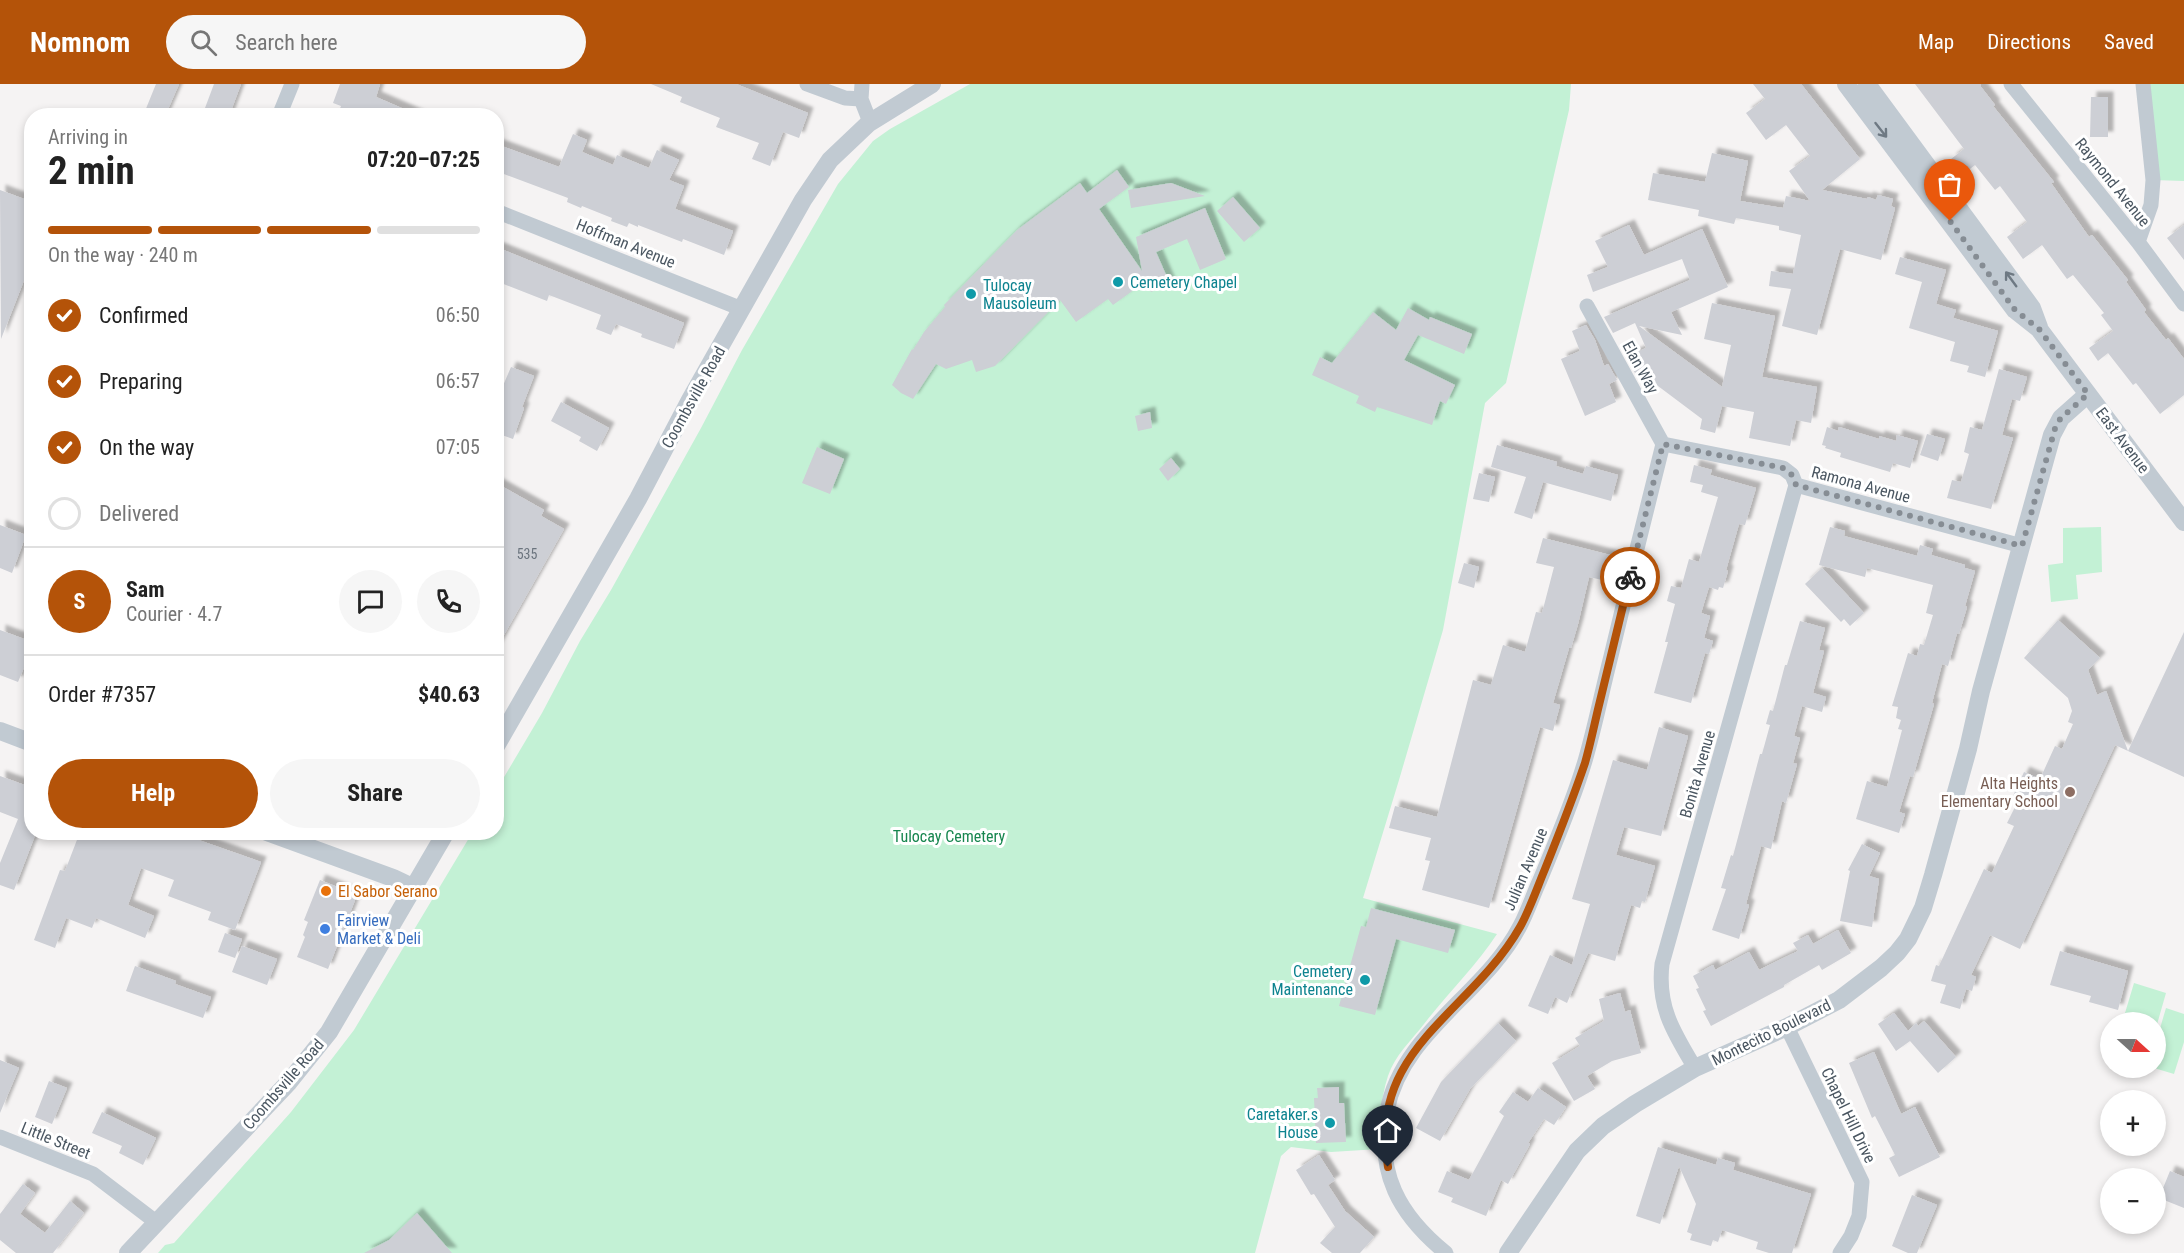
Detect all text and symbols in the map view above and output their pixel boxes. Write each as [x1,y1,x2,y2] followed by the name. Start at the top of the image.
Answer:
[166,15,586,69] search box
[30,26,130,59] text: Nomnom
[187,26,220,59] icon: search
[235,30,338,55] text: Search here
[1918,30,1954,54] text: Map
[1987,30,2071,54] text: Directions
[2104,30,2154,54] text: Saved
[1875,122,1888,138] one-way arrow
[48,125,128,149] text: Arriving in
[2071,134,2154,230] street label: Raymond Avenue
[367,147,480,172] text: 07:20–07:25
[48,148,135,194] text: 2 min
[1924,159,1975,221] pin
[1933,168,1966,201] icon: bag
[573,215,678,272] street label: Hoffman Avenue
[48,243,198,267] text: On the way · 240 m
[2004,271,2017,287] one-way arrow
[1130,273,1237,292] place label: Cemetery Chapel
[1111,275,1125,289] marker: Cemetery Chapel
[983,276,1057,313] place label: Tulocay Mausoleum
[964,287,978,301] marker: Tulocay Mausoleum
[48,299,81,332] icon: check
[99,303,188,328] text: Confirmed
[436,303,480,327] text: 06:50
[1618,338,1663,397] street label: Elan Way
[658,343,729,451] street label: Coombsville Road
[48,365,81,398] icon: check
[99,369,183,394] text: Preparing
[436,369,480,393] text: 06:57
[2092,404,2153,477] street label: East Avenue
[48,431,81,464] icon: check
[99,435,194,460] text: On the way
[436,435,480,459] text: 07:05
[1809,462,1912,507] street label: Ramona Avenue
[99,501,179,526] text: Delivered
[517,546,537,562] house number: 535
[1600,547,1660,607] courier
[1614,561,1647,594] icon: bike
[339,570,402,633] button: chat
[417,570,480,633] button: phone
[126,577,165,602] text: Sam
[74,589,85,614] text: S
[126,602,222,626] text: Courier · 4.7
[48,682,156,707] text: Order #7357
[418,682,480,707] text: $40.63
[1676,728,1719,820] street label: Bonita Avenue
[48,759,258,828] button: Help
[270,759,480,828] button: Share
[1941,774,2058,811] place label: Alta Heights Elementary School
[2063,785,2077,799] marker: Alta Heights Elementary School
[1500,825,1551,913] street label: Julian Avenue
[893,827,1006,846] park label: Tulocay Cemetery
[338,882,438,901] place label: El Sabor Serano
[319,884,333,898] marker: El Sabor Serano
[337,911,421,948] place label: Fairview Market & Deli
[318,922,332,936] marker: Fairview Market & Deli
[1272,962,1353,999] place label: Cemetery Maintenance
[1358,973,1372,987] marker: Cemetery Maintenance
[1709,995,1834,1069] street label: Montecito Boulevard
[2100,1012,2166,1078] north arrow
[2100,1012,2166,1234] map controls
[239,1035,328,1133] street label: Coombsville Road
[1817,1064,1880,1166] street label: Chapel Hill Drive
[2100,1090,2166,1156] button: +
[1247,1105,1318,1142] place label: Caretaker.s House
[1362,1105,1413,1167] pin
[1371,1114,1404,1147] icon: home
[1323,1116,1337,1130] marker: Caretaker.s House
[18,1118,93,1163] street label: Little Street
[2100,1168,2166,1234] button: −

